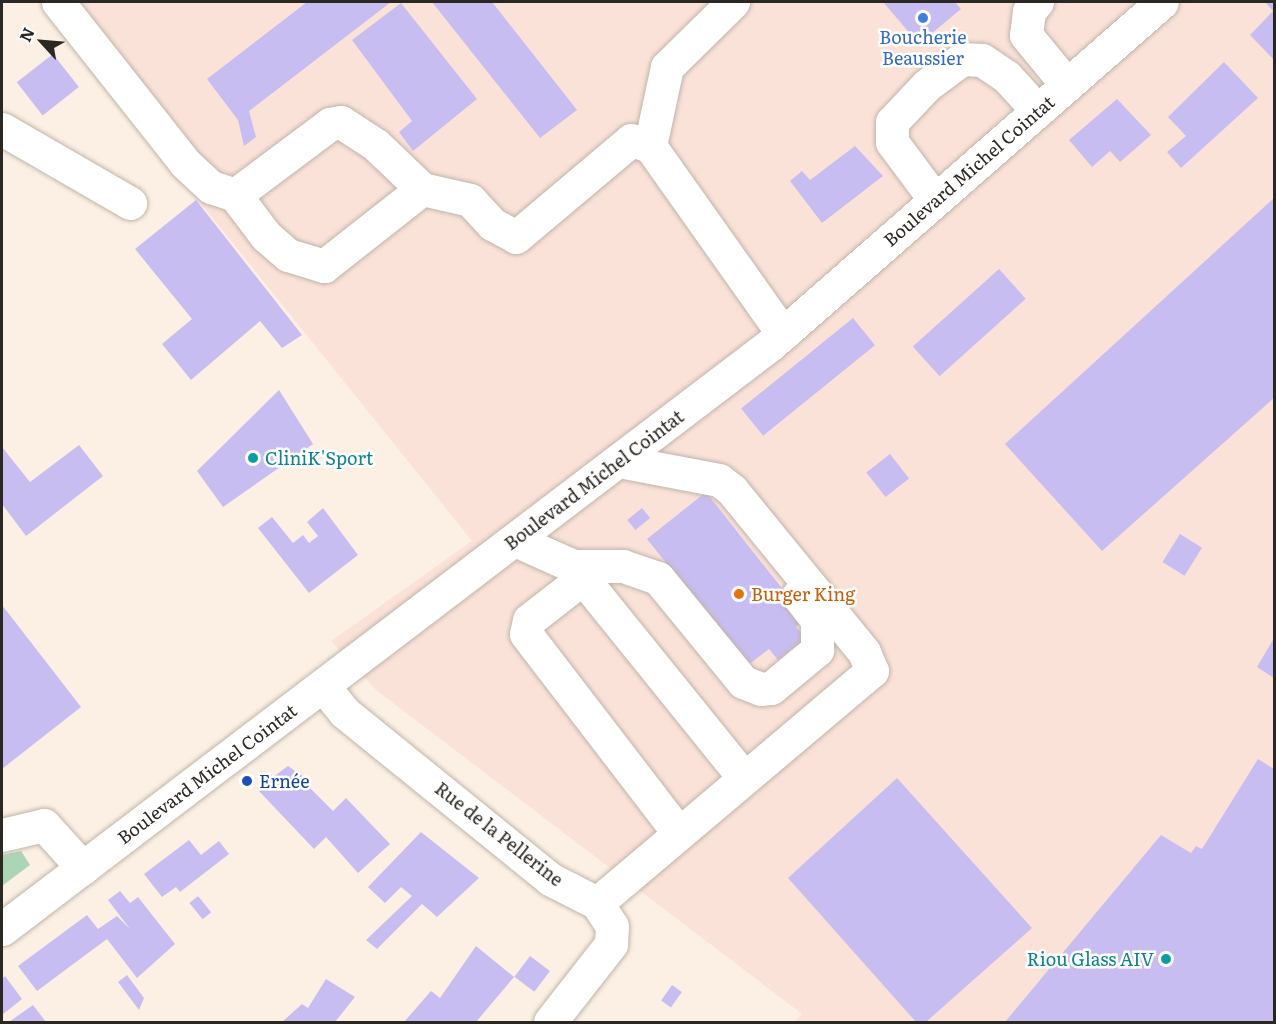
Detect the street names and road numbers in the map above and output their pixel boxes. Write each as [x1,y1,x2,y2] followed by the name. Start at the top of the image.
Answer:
[879,91,1059,251] street label: Boulevard Michel Cointat
[500,406,688,554] street label: Boulevard Michel Cointat
[113,700,301,848] street label: Boulevard Michel Cointat
[431,777,567,891] street label: Rue de la Pellerine

